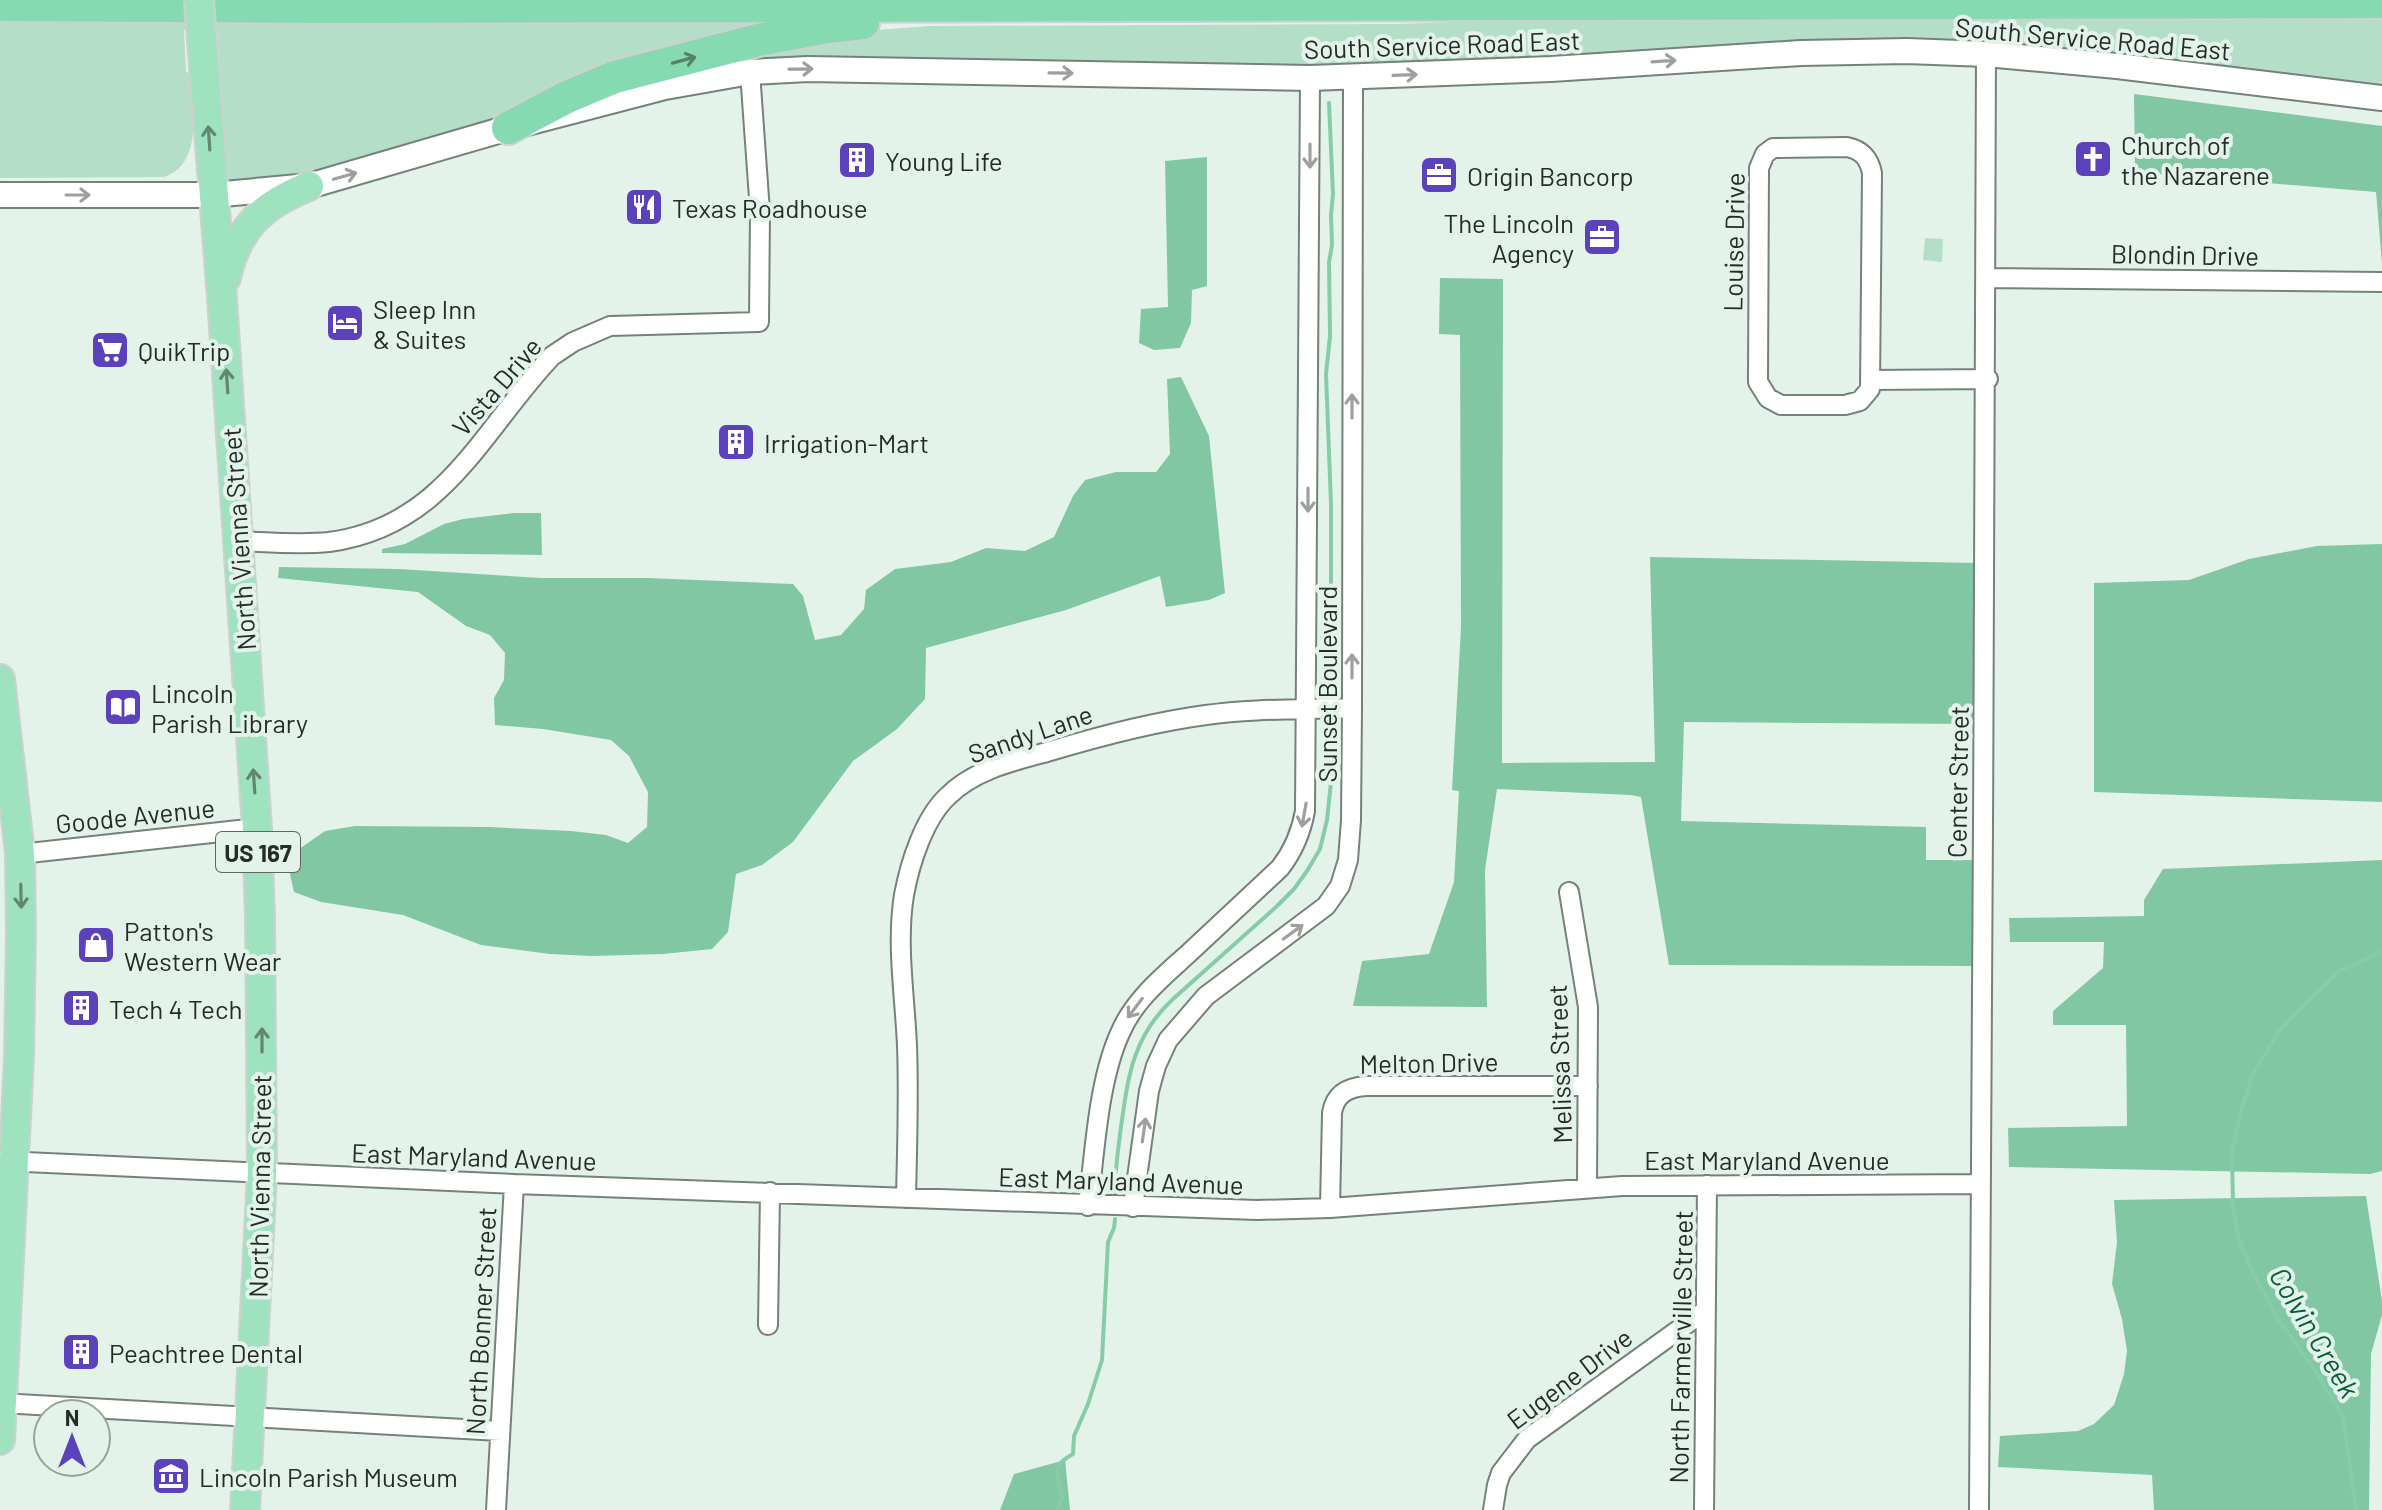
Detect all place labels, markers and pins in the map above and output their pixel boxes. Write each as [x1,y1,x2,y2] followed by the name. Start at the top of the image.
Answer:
[2121,129,2270,190] place label: Church of the Nazarene
[2072,138,2114,180] church icon: Church of the Nazarene
[836,139,878,181] building icon: Young Life
[885,145,1003,176] place label: Young Life
[1418,154,1460,196] office icon: Origin Bancorp
[1467,160,1634,191] place label: Origin Bancorp
[623,186,665,228] restaurant icon: Texas Roadhouse
[672,192,868,223] place label: Texas Roadhouse
[1443,207,1574,268] place label: The Lincoln Agency
[1581,216,1623,258] office icon: The Lincoln Agency
[373,293,476,354] place label: Sleep Inn & Suites
[324,302,366,344] hotel icon: Sleep Inn & Suites
[89,329,131,371] supermarket icon: QuikTrip
[138,335,230,366] place label: QuikTrip
[715,421,757,463] building icon: Irrigation-Mart
[764,427,929,458] place label: Irrigation-Mart
[151,677,308,738] place label: Lincoln Parish Library
[102,686,144,728] library icon: Lincoln Parish Library
[124,915,282,976] place label: Patton's Western Wear
[75,924,117,966] shop icon: Patton's Western Wear
[60,987,102,1029] building icon: Tech 4 Tech
[109,993,242,1024] place label: Tech 4 Tech
[60,1331,102,1373] building icon: Peachtree Dental
[109,1337,303,1368] place label: Peachtree Dental
[150,1455,192,1497] museum icon: Lincoln Parish Museum
[199,1461,458,1492] place label: Lincoln Parish Museum

